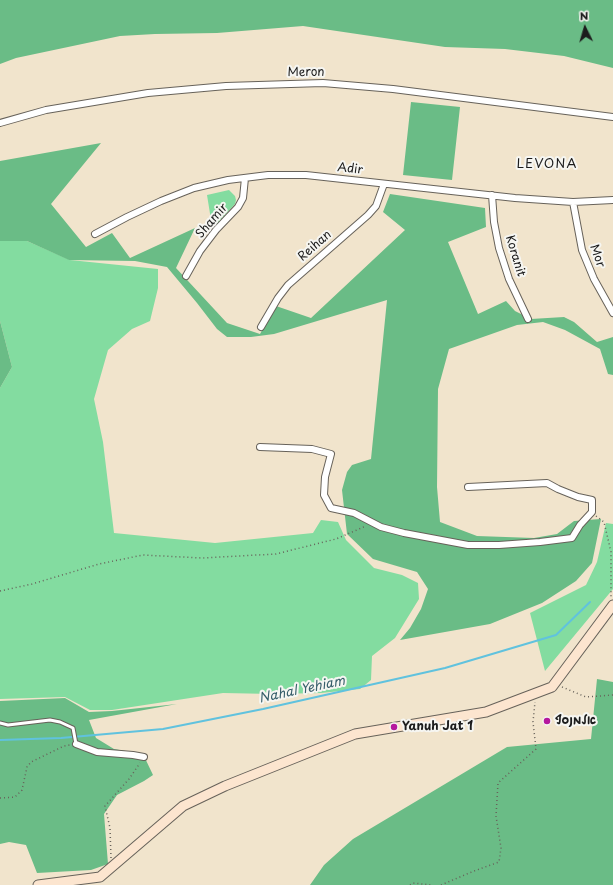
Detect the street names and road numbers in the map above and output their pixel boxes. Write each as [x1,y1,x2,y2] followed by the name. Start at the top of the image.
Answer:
[287,66,325,80] street label: Meron
[337,161,363,177] street label: Adir
[193,201,231,241] street label: Shamir
[295,228,335,264] street label: Reihan
[502,234,528,278] street label: Koranit
[586,243,608,269] street label: Mor

